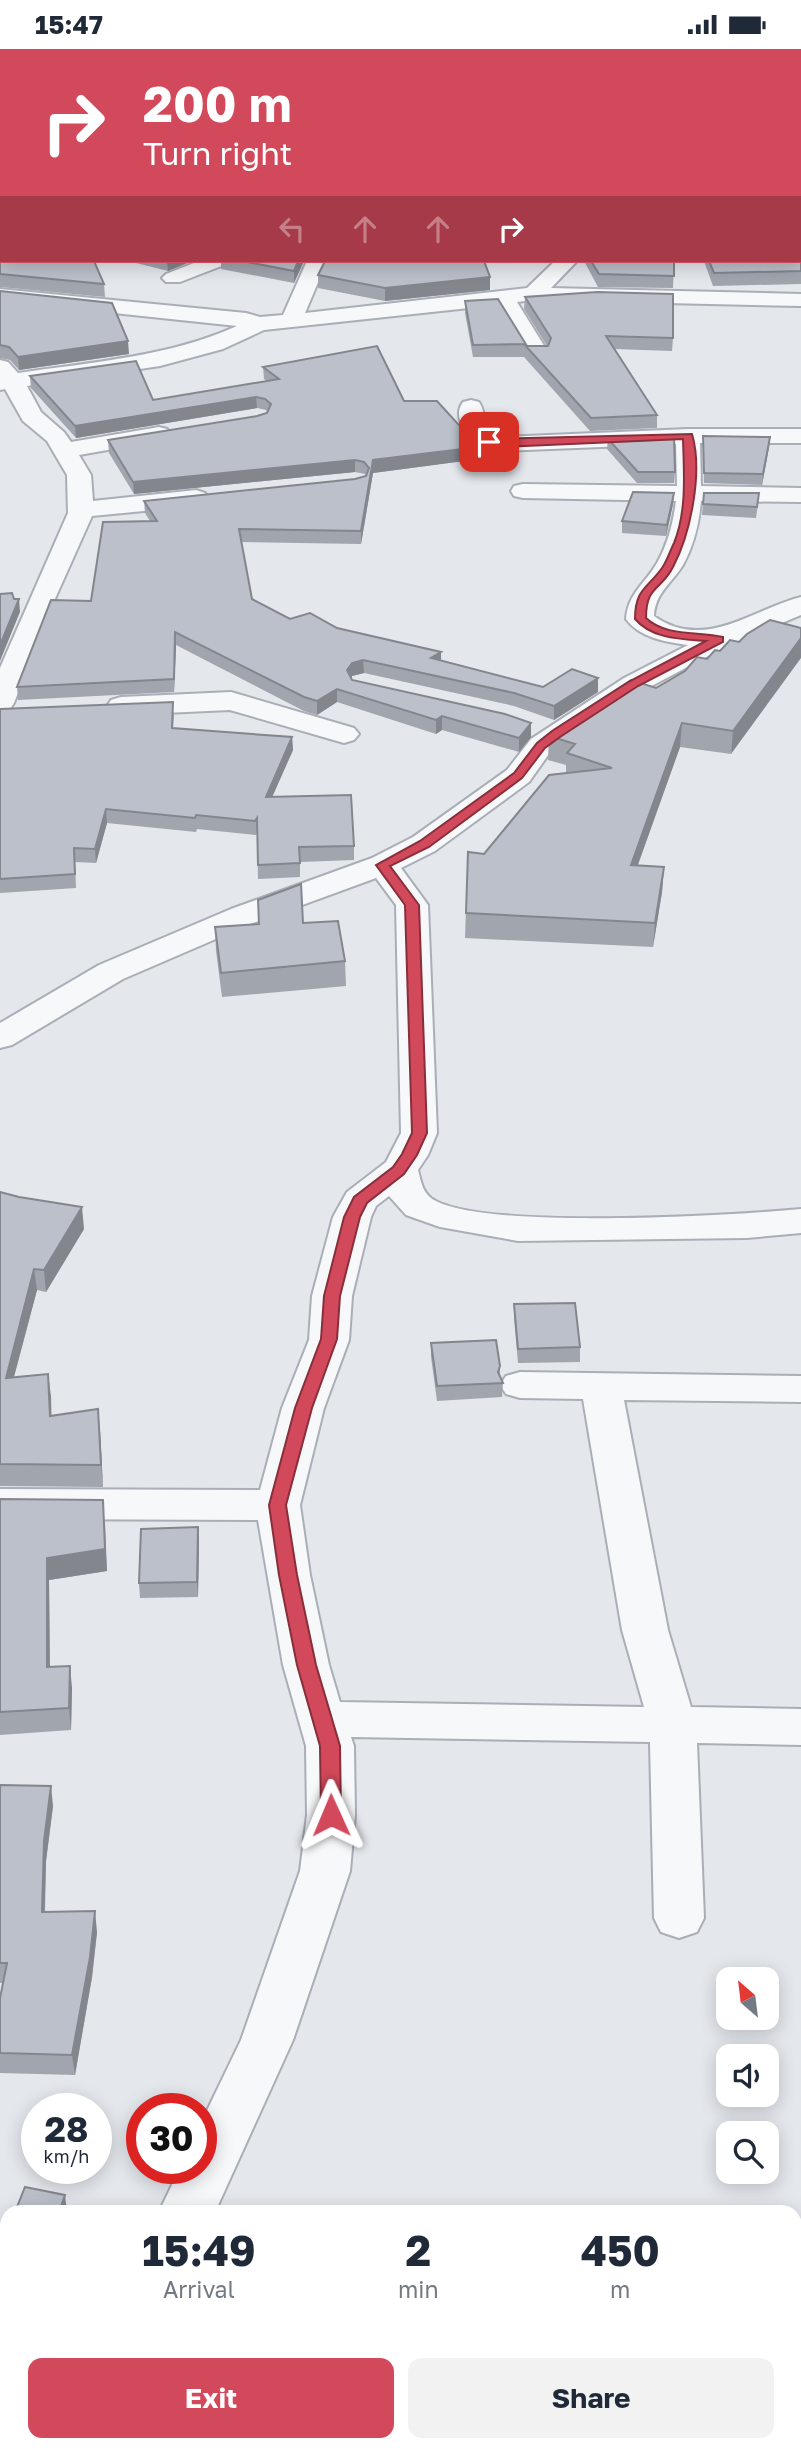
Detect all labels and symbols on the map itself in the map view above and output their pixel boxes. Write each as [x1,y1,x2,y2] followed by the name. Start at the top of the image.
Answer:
[459,412,519,472] pin
[294,1778,368,1852] position arrow
[716,1967,779,2030] north arrow
[126,2093,217,2184] speed limit sign: 30

